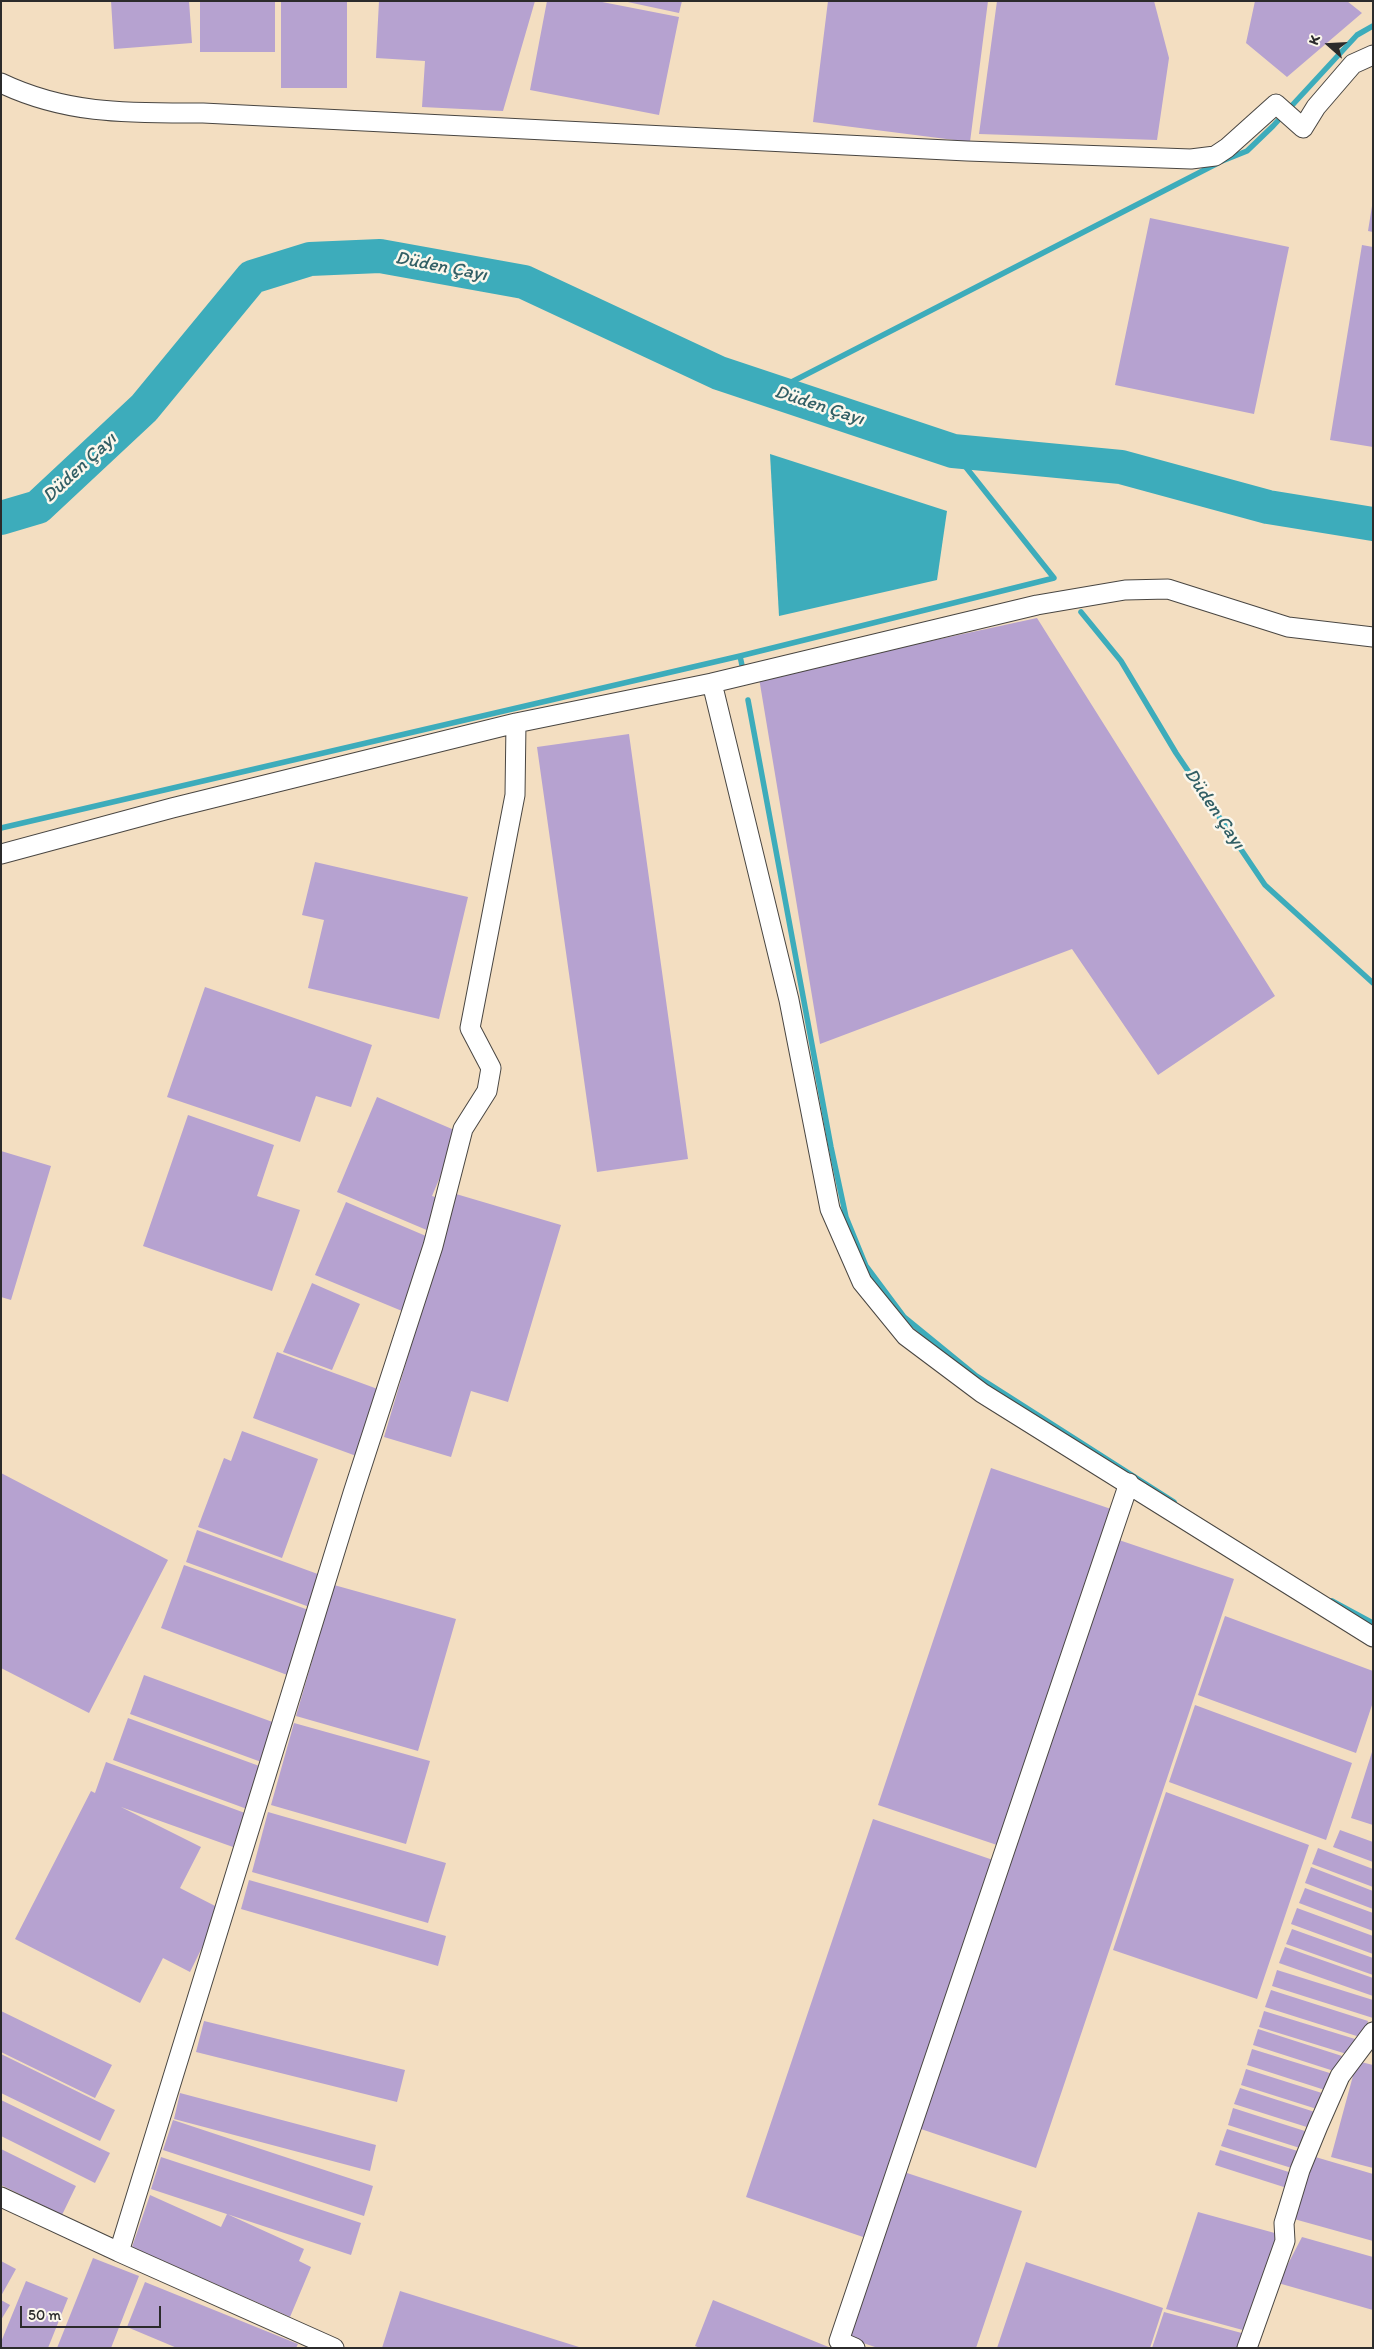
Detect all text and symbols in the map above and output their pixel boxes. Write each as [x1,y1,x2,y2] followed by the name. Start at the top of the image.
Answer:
[1304,20,1354,70] north arrow
[1305,33,1324,47] text: K
[393,247,489,287] water label: Düden Çayı
[771,381,867,431] water label: Düden Çayı
[38,428,122,508] water label: Düden Çayı
[1179,764,1249,854] water label: Düden Çayı
[22,2296,164,2328] scale bar
[28,2306,61,2324] text: 50 m

